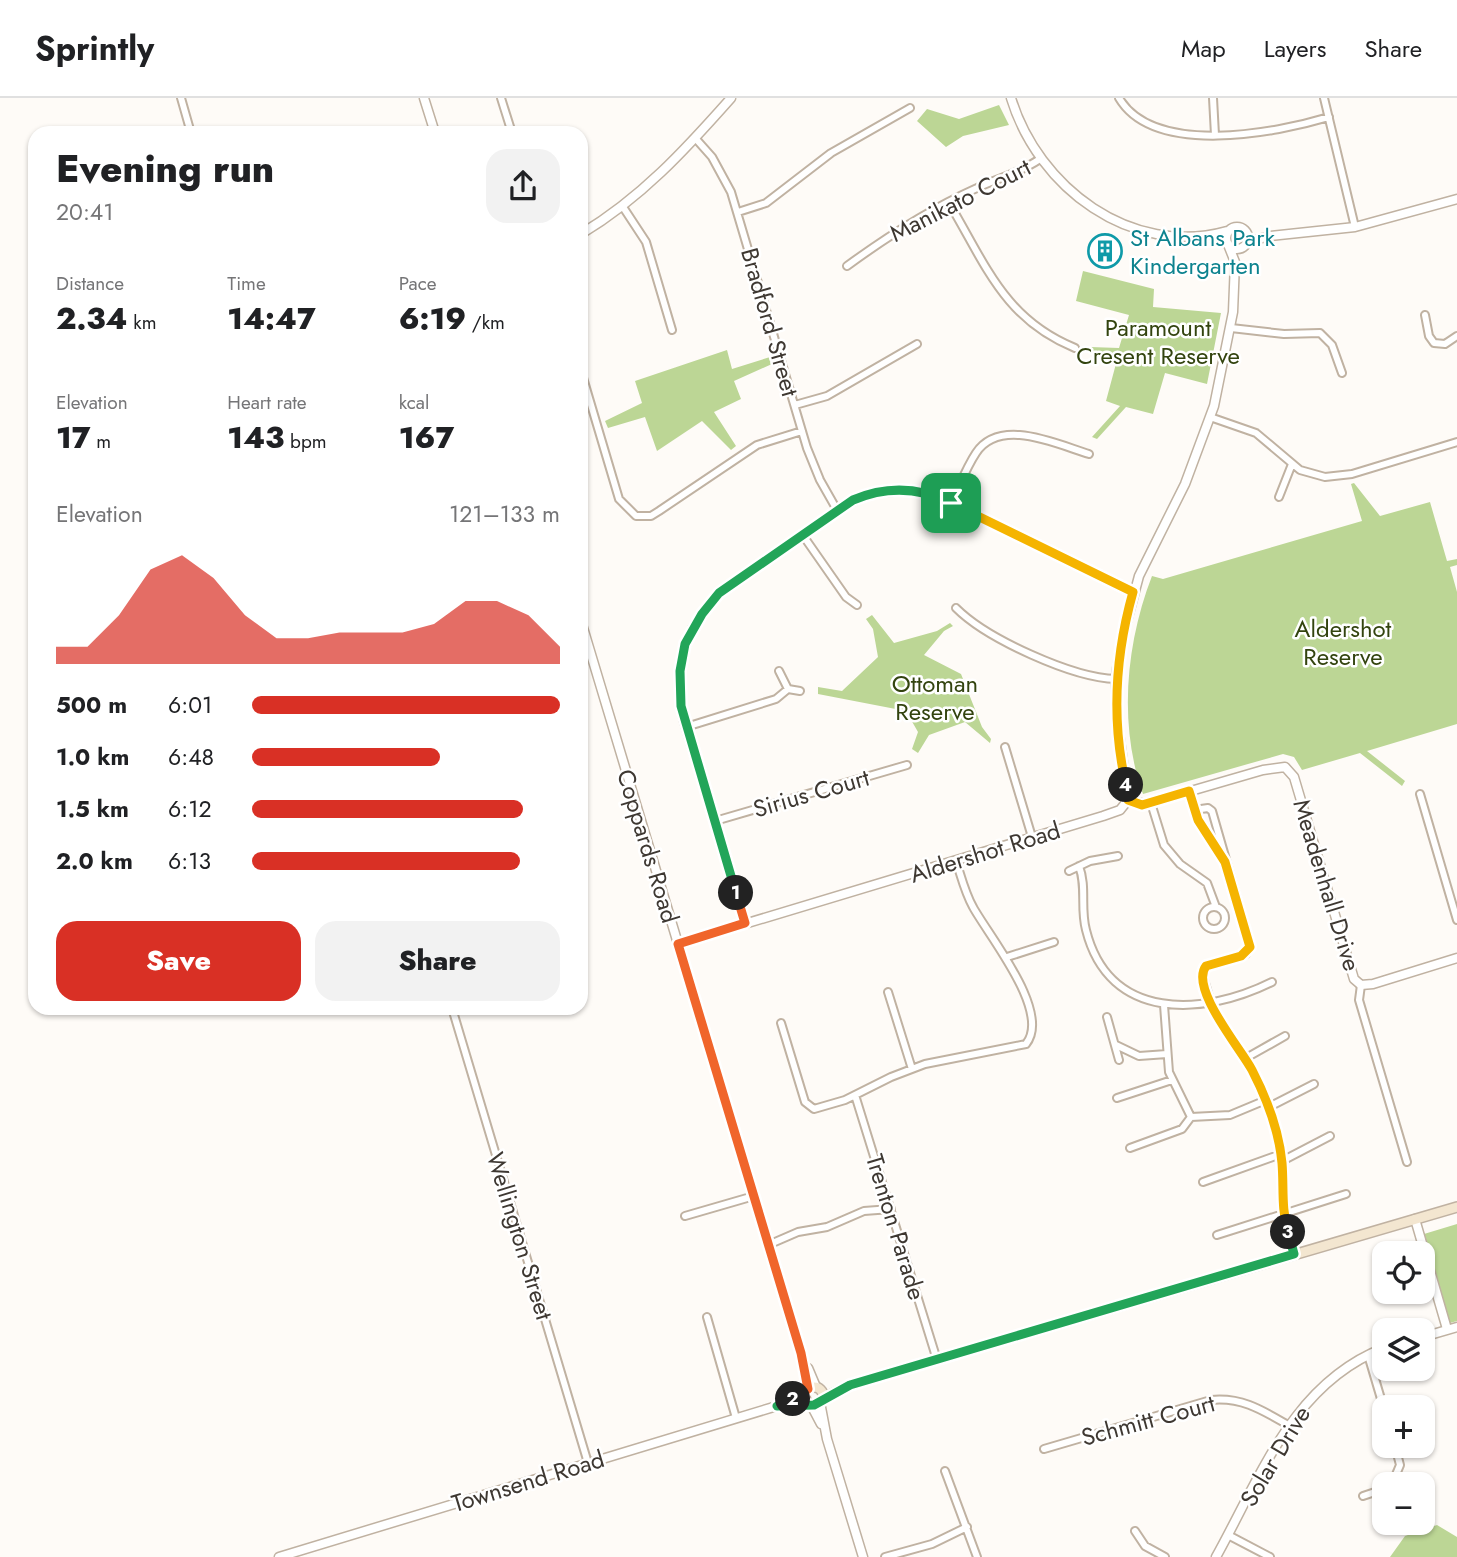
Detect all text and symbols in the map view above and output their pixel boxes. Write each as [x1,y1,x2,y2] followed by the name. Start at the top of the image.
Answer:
[35,25,154,72] text: Sprintly
[1181,31,1226,66] text: Map
[1264,31,1326,66] text: Layers
[1364,31,1422,66] text: Share
[56,141,274,196] text: Evening run
[486,149,560,223] button: share
[883,149,1037,251] street label: Manikato Court
[56,195,114,229] text: 20:41
[1130,220,1275,283] place label: St Albans Park Kindergarten
[1086,232,1124,270] building icon: St Albans Park Kindergarten
[732,244,808,401] street label: Bradford Street
[56,270,124,297] text: Distance
[227,270,266,297] text: Time
[399,270,437,297] text: Pace
[56,297,128,340] text: 2.34
[227,297,316,340] text: 14:47
[399,297,466,340] text: 6:19
[128,309,156,336] text: km
[466,309,505,336] text: /km
[1076,310,1240,373] park label: Paramount Cresent Reserve
[56,389,128,416] text: Elevation
[227,389,307,416] text: Heart rate
[399,389,429,416] text: kcal
[56,416,91,459] text: 17
[227,416,284,459] text: 143
[399,416,454,459] text: 167
[91,428,111,455] text: m
[284,428,327,455] text: bpm
[921,473,981,533] pin
[932,484,970,522] icon: arrive
[56,497,143,531] text: Elevation
[449,497,560,531] text: 121–133 m
[1295,611,1392,674] park label: Aldershot Reserve
[892,666,978,729] park label: Ottoman Reserve
[56,688,127,722] text: 500 m
[168,688,212,722] text: 6:01
[56,740,129,774] text: 1.0 km
[168,740,214,774] text: 6:48
[749,760,873,826] street label: Sirius Court
[608,765,688,927] street label: Coppards Road
[1108,768,1144,802] pin: 4
[1119,771,1132,798] text: 4
[56,792,129,826] text: 1.5 km
[168,792,212,826] text: 6:12
[1284,795,1370,975] street label: Meadenhall Drive
[905,812,1065,892] street label: Aldershot Road
[56,844,133,878] text: 2.0 km
[168,844,211,878] text: 6:13
[718,876,754,910] pin: 1
[731,879,740,906] text: 1
[56,921,301,1001] button: Save
[315,921,560,1001] button: Share
[478,1148,562,1324] street label: Wellington Street
[857,1150,935,1304] street label: Trenton Parade
[1270,1214,1306,1250] pin: 3
[1282,1218,1293,1245] text: 3
[1372,1241,1435,1535] map controls
[1372,1241,1435,1304] button: locate
[1372,1318,1435,1381] button: layers
[776,1382,810,1416] pin: 2
[786,1385,799,1412] text: 2
[1077,1385,1219,1455] street label: Schmitt Court
[1372,1395,1435,1458] button: +
[1231,1399,1319,1513] street label: Solar Drive
[447,1441,609,1521] street label: Townsend Road
[1372,1472,1435,1535] button: −

